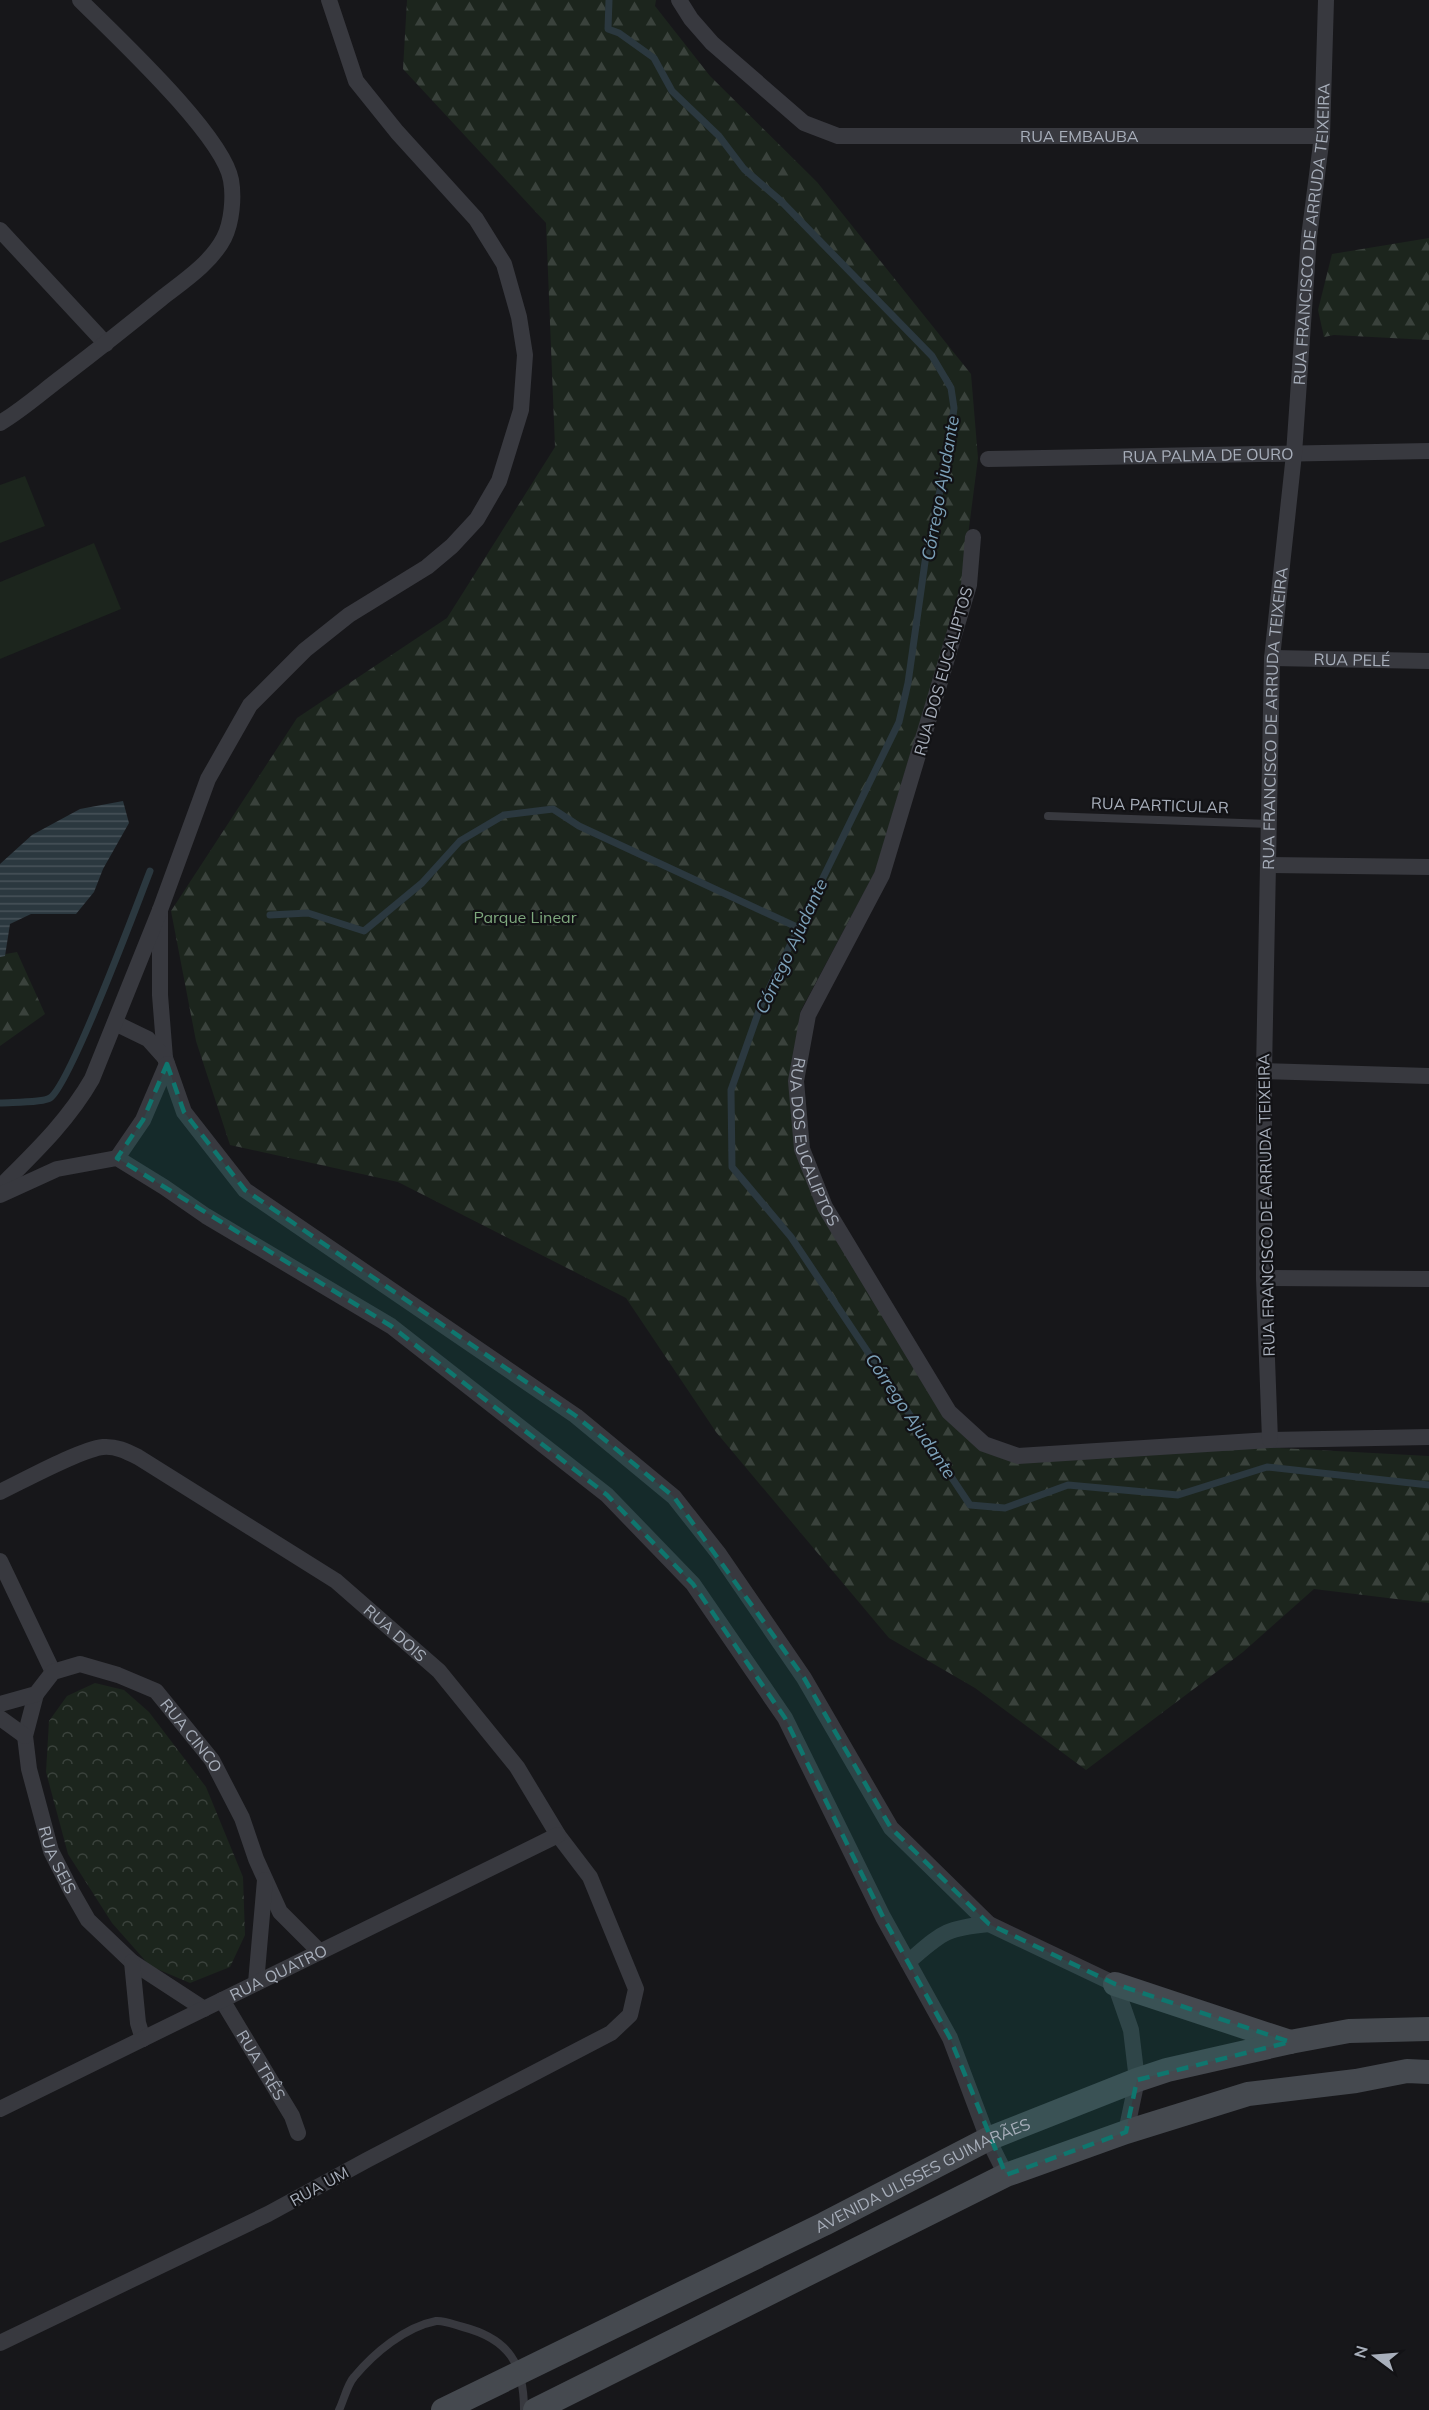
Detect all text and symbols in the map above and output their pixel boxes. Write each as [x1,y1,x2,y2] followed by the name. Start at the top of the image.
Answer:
[1289,83,1334,386] street label: RUA FRANCISCO DE ARRUDA TEIXEIRA
[1020,126,1139,146] street label: RUA EMBAUBA
[916,414,964,562] water label: Córrego Ajudante
[1122,443,1294,467] street label: RUA PALMA DE OURO
[1258,566,1292,870] street label: RUA FRANCISCO DE ARRUDA TEIXEIRA
[909,584,977,758] street label: RUA DOS EUCALIPTOS
[1313,649,1390,670] street label: RUA PELÉ
[1091,793,1229,817] street label: RUA PARTICULAR
[750,875,832,1017] water label: Córrego Ajudante
[473,907,577,927] park label: Parque Linear
[1253,1053,1279,1357] street label: RUA FRANCISCO DE ARRUDA TEIXEIRA
[786,1056,844,1230] street label: RUA DOS EUCALIPTOS
[860,1349,962,1483] water label: Córrego Ajudante
[360,1600,431,1666] street label: RUA DOIS
[156,1694,227,1776] street label: RUA CINCO
[35,1824,81,1897] street label: RUA SEIS
[226,1940,330,2005] street label: RUA QUATRO
[232,2026,290,2104] street label: RUA TRÊS
[811,2113,1033,2237] street label: AVENIDA ULISSES GUIMARÃES
[286,2162,352,2210] street label: RUA UM
[1345,2326,1405,2386] north arrow
[1349,2343,1372,2360] text: N

